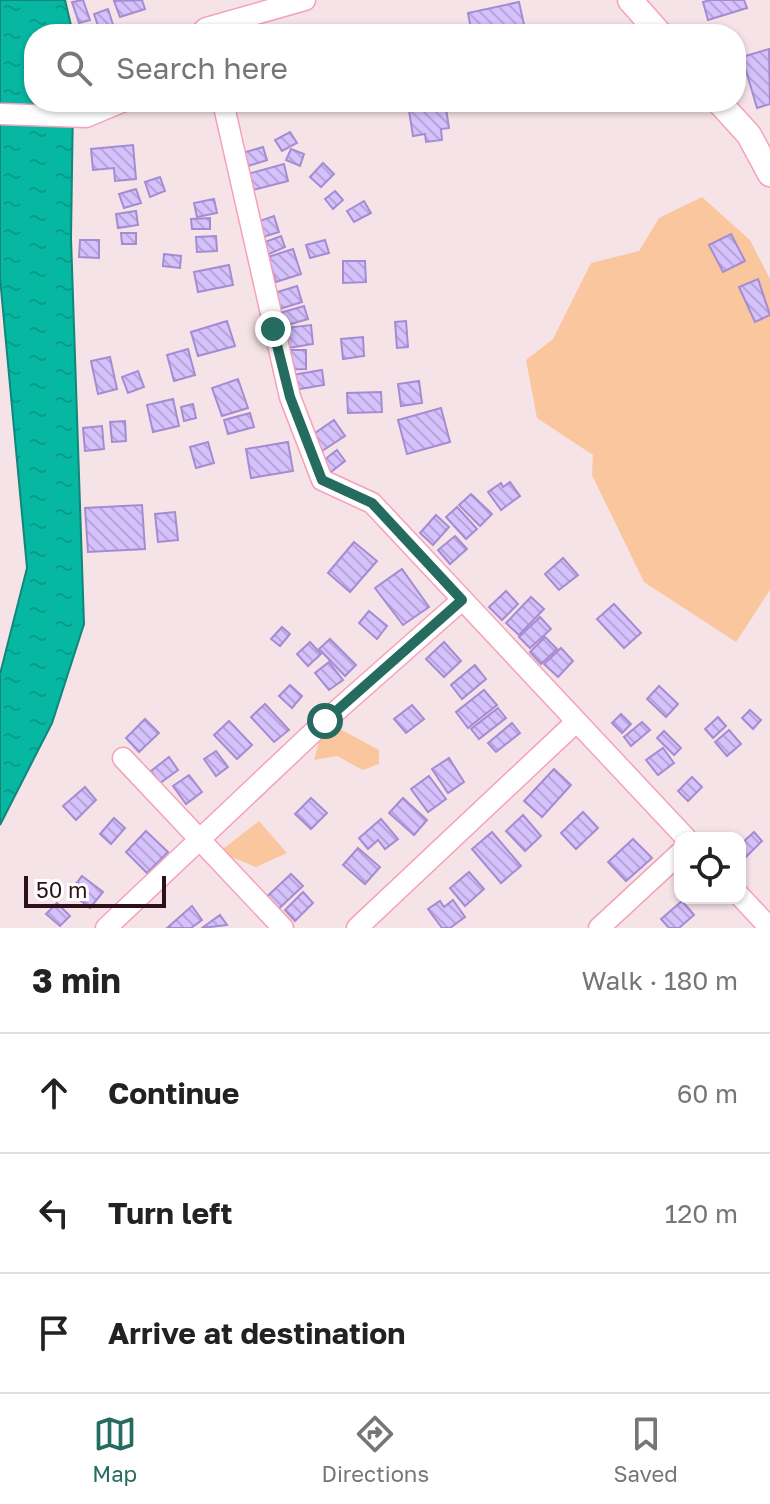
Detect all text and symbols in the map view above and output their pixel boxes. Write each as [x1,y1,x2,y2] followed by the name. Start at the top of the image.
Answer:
[24,24,746,112] search box
[52,46,96,90] icon: search
[116,50,288,86] text: Search here
[255,311,291,347] route end
[307,703,343,739] route start
[674,832,746,904] map controls
[674,832,746,904] button: locate
[24,872,166,908] scale bar
[36,876,87,903] text: 50 m
[32,960,121,1000] text: 3 min
[581,965,738,996] text: Walk · 180 m
[32,1071,76,1115] icon: ahead
[108,1075,239,1111] text: Continue
[677,1078,738,1109] text: 60 m
[32,1191,76,1235] icon: left
[108,1195,233,1231] text: Turn left
[665,1198,738,1229] text: 120 m
[32,1311,76,1355] icon: arrive
[108,1315,405,1351] text: Arrive at destination
[92,1412,137,1487] tab: Map
[322,1412,429,1487] tab: Directions
[614,1412,678,1487] tab: Saved

